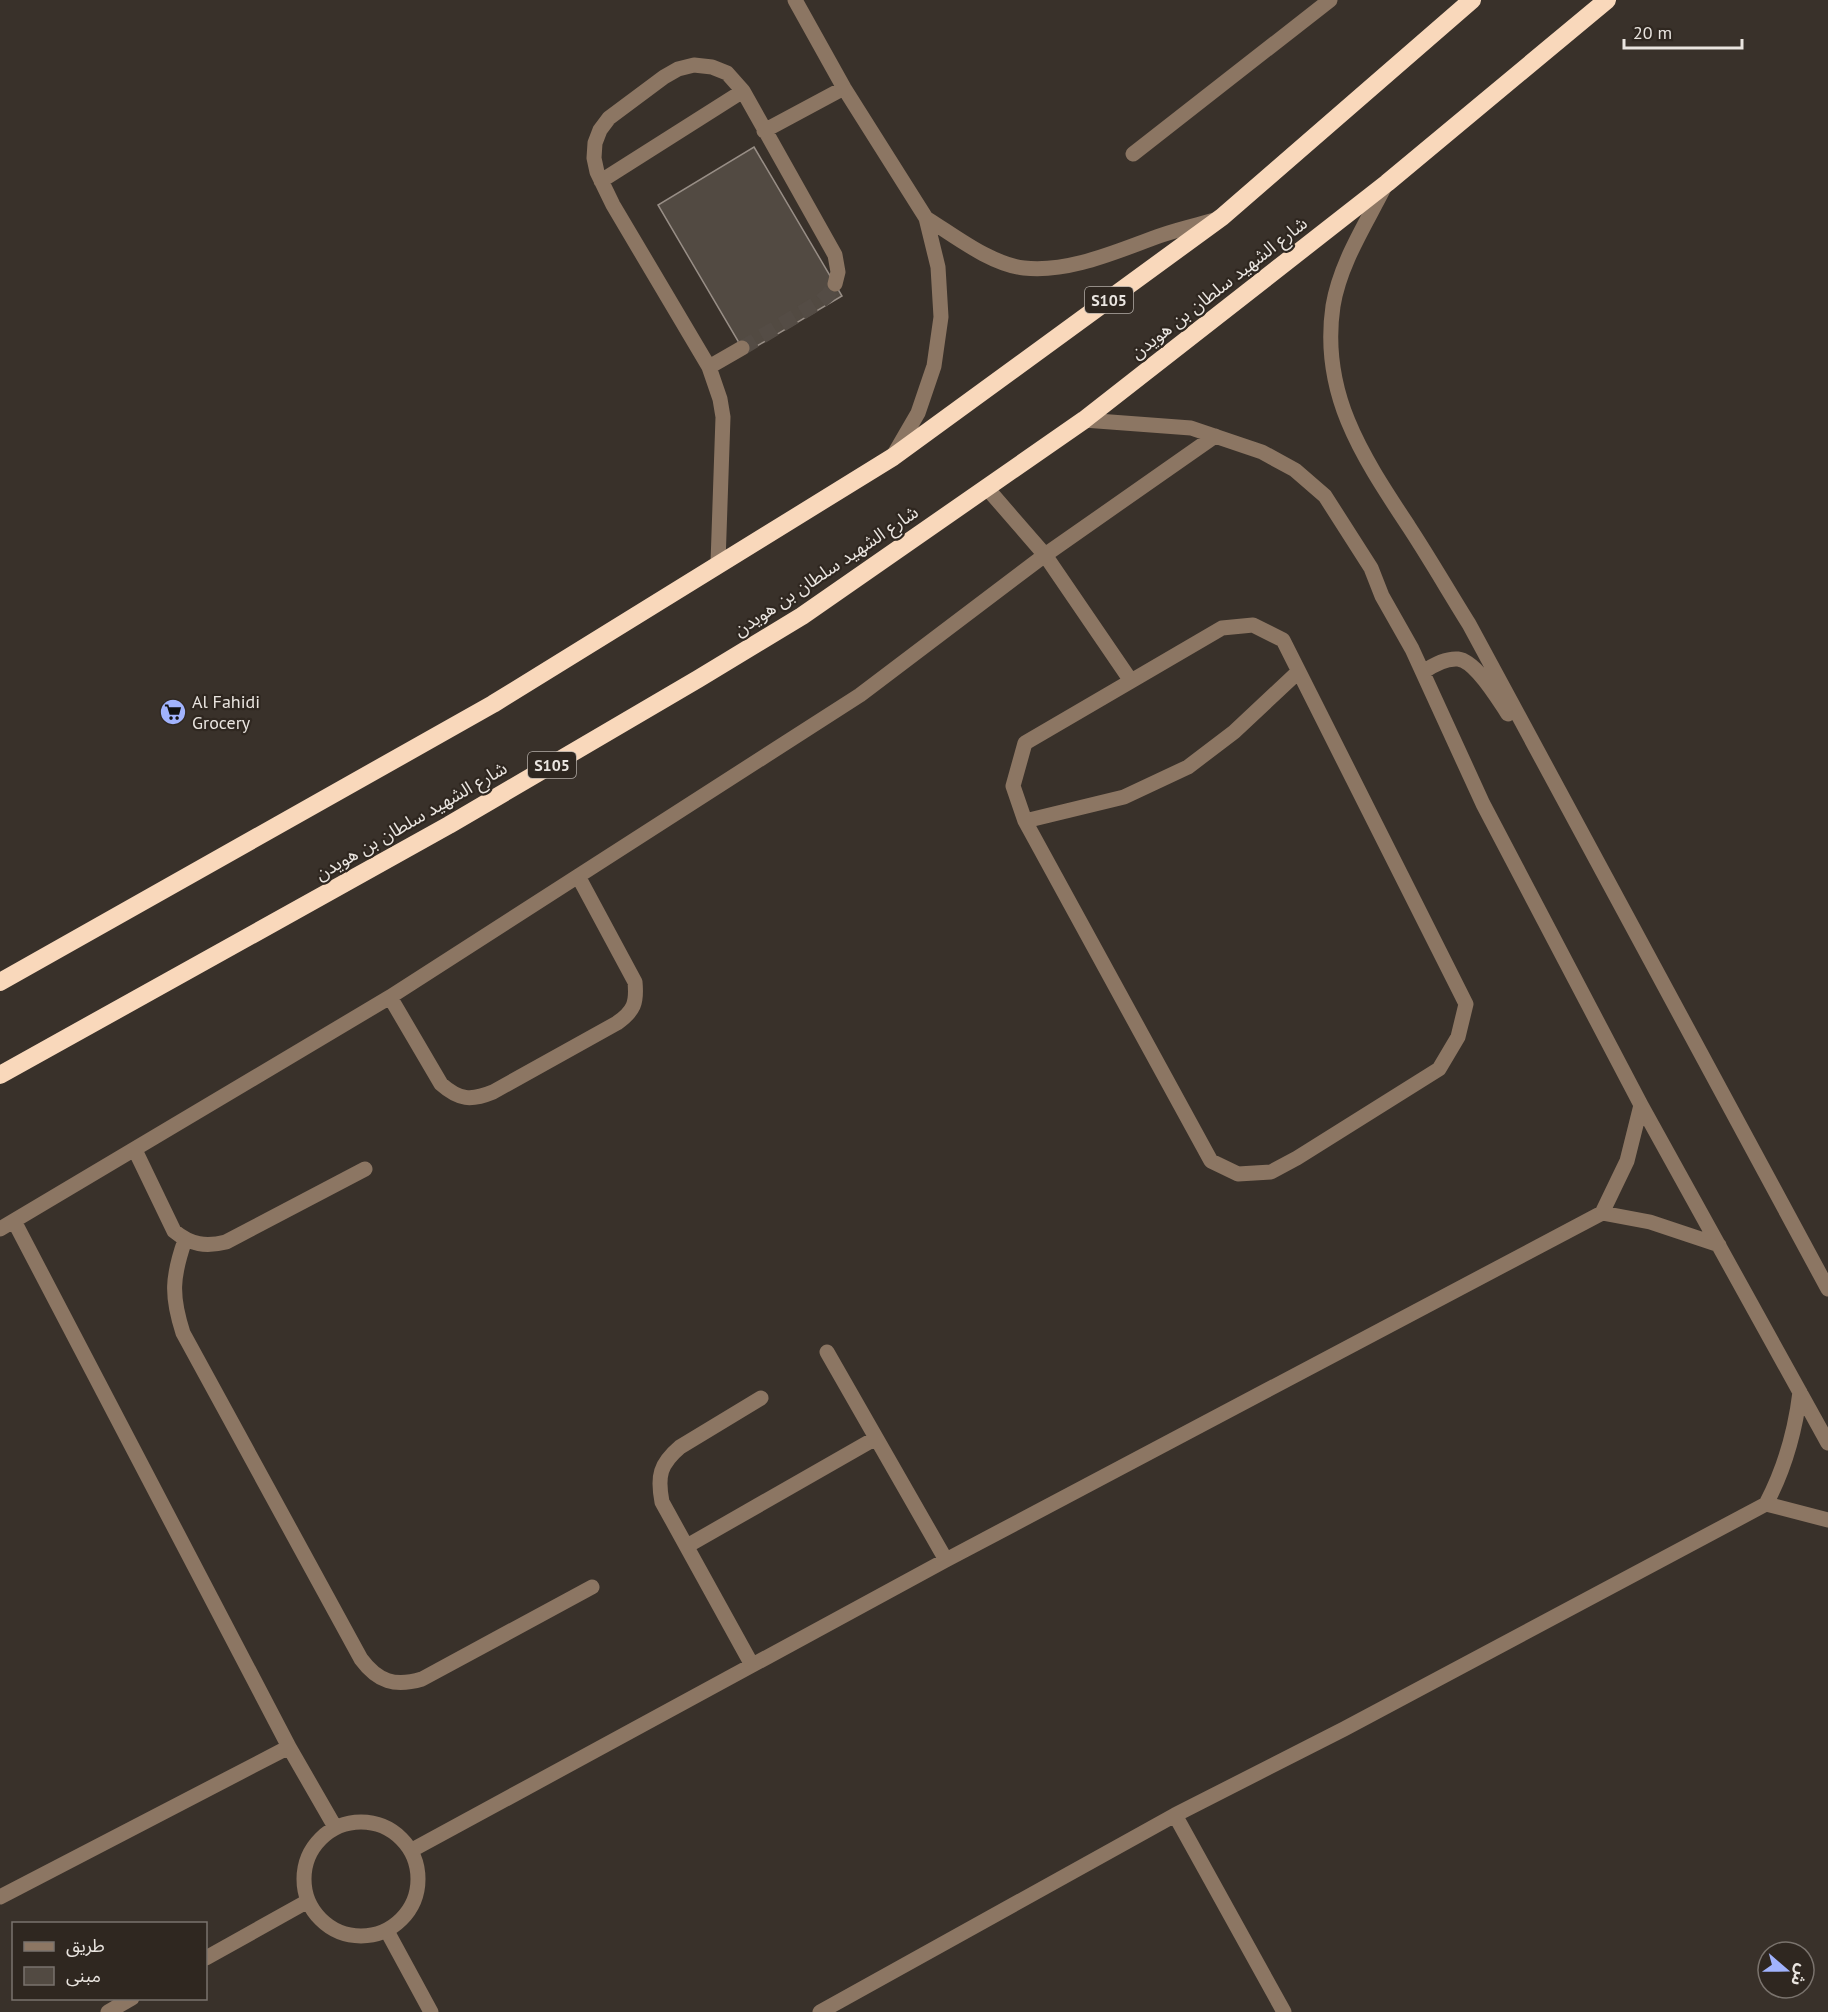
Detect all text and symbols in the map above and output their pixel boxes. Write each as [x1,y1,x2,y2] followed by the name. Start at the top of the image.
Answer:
[1624,12,1742,50] scale bar
[1633,21,1672,44] text: 20 m
[1126,211,1313,366] street label: شارع الشهيد سلطان بن هويدن
[1085,287,1133,313] road number: S105
[729,500,924,644] street label: شارع الشهيد سلطان بن هويدن
[192,690,260,734] place label: Al Fahidi Grocery
[158,697,188,727] supermarket icon: Al Fahidi Grocery
[528,752,576,778] road number: S105
[311,756,512,888] street label: شارع الشهيد سلطان بن هويدن
[12,1922,207,2000] legend
[66,1934,105,1957] text: طريق
[1756,1940,1816,2000] north arrow
[1787,1961,1813,1989] text: ش
[66,1964,101,1987] text: مبنى

